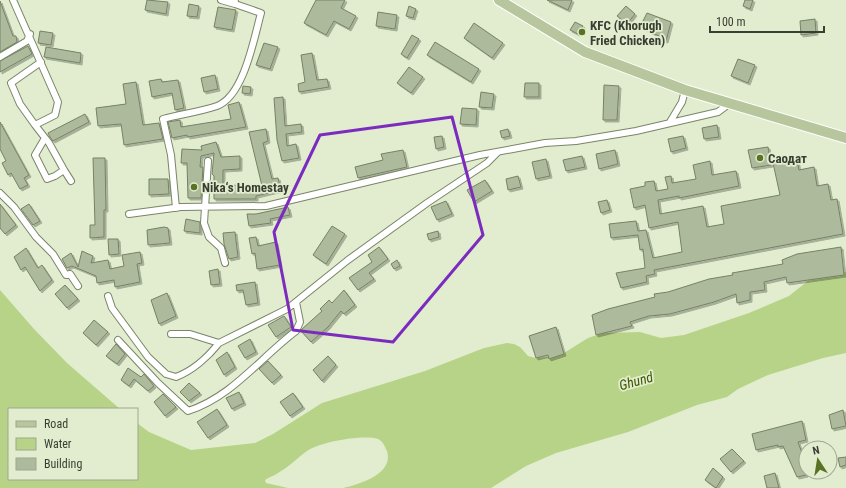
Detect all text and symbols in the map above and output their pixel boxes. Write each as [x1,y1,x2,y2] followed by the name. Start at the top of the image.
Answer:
[710,8,824,34] scale bar
[716,15,746,29] text: 100 m
[590,18,665,48] place label: KFC (Khorugh Fried Chicken)
[577,27,587,37] marker: KFC (Khorugh Fried Chicken)
[768,151,807,166] place label: Саодат
[755,153,765,163] marker: Саодат
[202,180,289,195] place label: Nika‘s Homestay
[189,182,199,192] marker: Nika‘s Homestay
[617,368,655,393] water label: Ghund
[8,408,138,480] legend
[44,417,68,431] text: Road
[44,437,72,451] text: Water
[798,440,838,480] north arrow
[811,444,821,458] text: N
[44,457,82,471] text: Building

